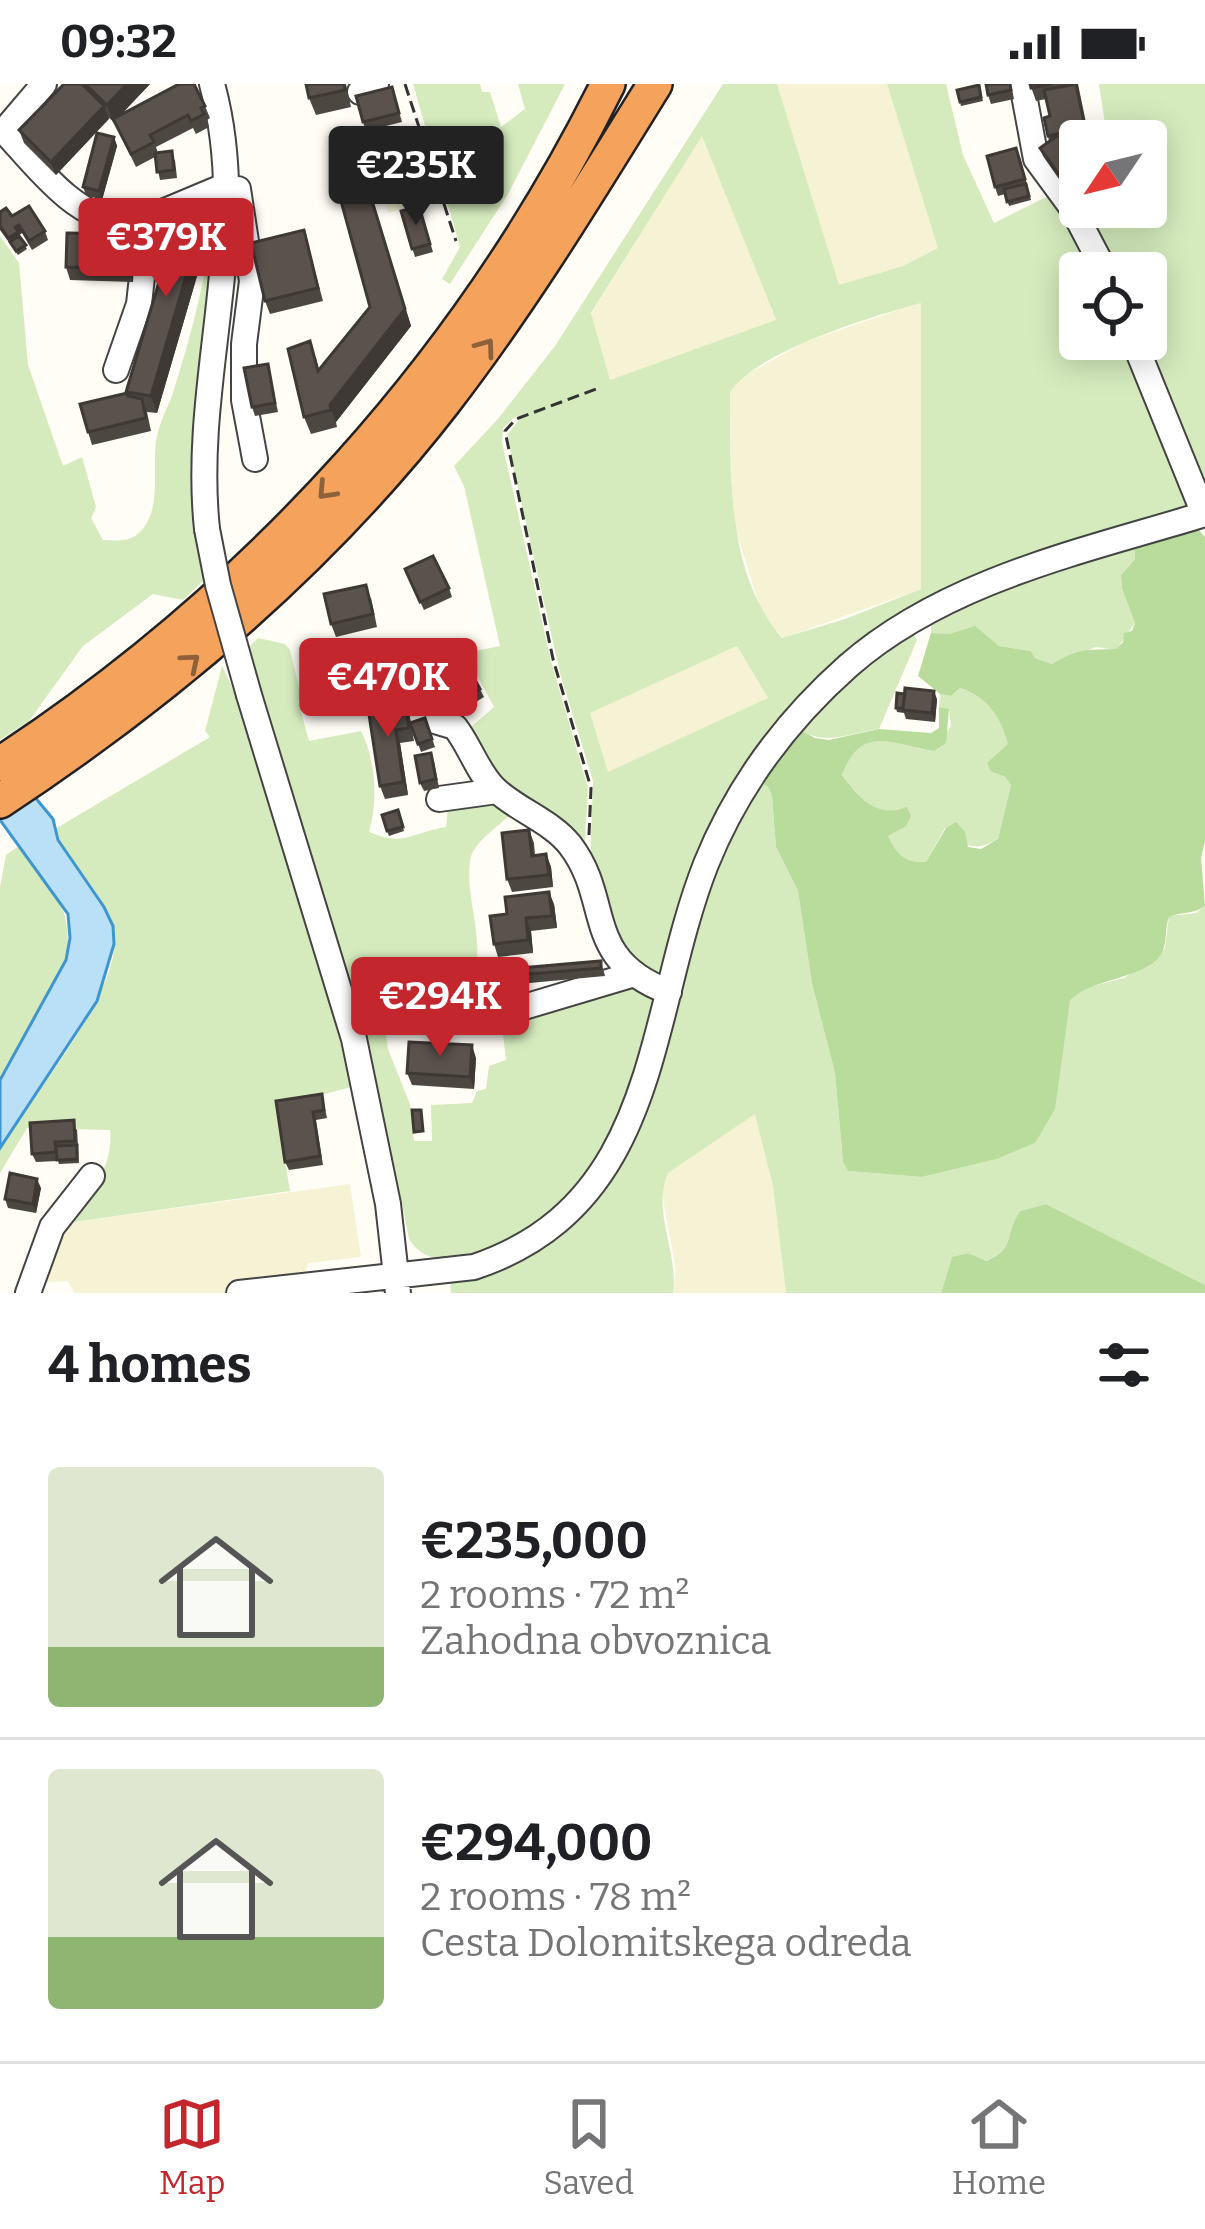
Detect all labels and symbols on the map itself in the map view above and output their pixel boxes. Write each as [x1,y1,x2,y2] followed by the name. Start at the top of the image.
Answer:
[1059,120,1167,228] north arrow
[332,126,500,228] pin: €235K
[82,198,250,300] pin: €379K
[471,339,493,360] one-way arrow
[319,478,341,499] one-way arrow
[304,638,472,740] pin: €470K
[177,654,199,676] one-way arrow
[356,957,524,1059] pin: €294K

